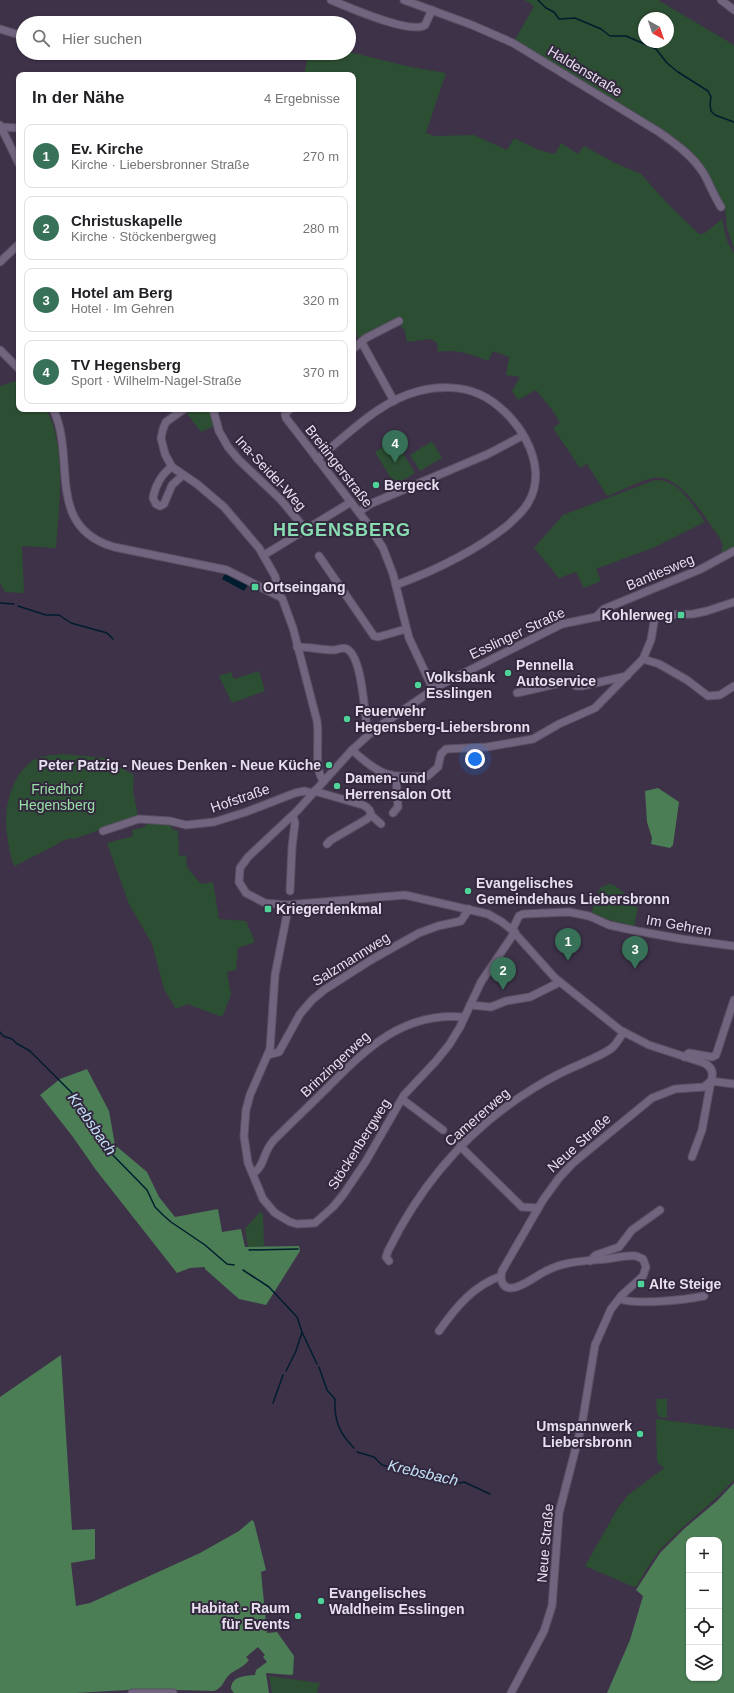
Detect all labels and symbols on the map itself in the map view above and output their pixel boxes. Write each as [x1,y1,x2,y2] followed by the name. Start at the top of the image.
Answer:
[638,12,674,48] north arrow
[545,42,625,100] street label: Haldenstraße
[302,422,376,510] street label: Breitingerstraße
[382,430,408,463] pin: 4
[232,432,310,514] street label: Ina-Seidel-Weg
[384,477,439,493] place label: Bergeck
[371,480,381,490] marker: Bergeck
[273,520,411,540] district label: HEGENSBERG
[624,550,696,594] street label: Bantlesweg
[263,579,345,595] place label: Ortseingang
[250,582,260,592] marker: Ortseingang
[467,604,567,662] street label: Esslinger Straße
[601,607,673,623] place label: Kohlerweg
[676,610,686,620] marker: Kohlerweg
[516,657,596,689] place label: Pennella Autoservice
[503,668,513,678] marker: Pennella Autoservice
[426,669,495,701] place label: Volksbank Esslingen
[413,680,423,690] marker: Volksbank Esslingen
[355,703,530,735] place label: Feuerwehr Hegensberg-Liebersbronn
[342,714,352,724] marker: Feuerwehr Hegensberg-Liebersbronn
[465,749,485,769] your location
[39,757,321,773] place label: Peter Patzig - Neues Denken - Neue Küche
[324,760,334,770] marker: Peter Patzig - Neues Denken - Neue Küche
[345,770,451,802] place label: Damen- und Herrensalon Ott
[208,780,272,816] street label: Hofstraße
[19,781,95,813] park label: Friedhof Hegensberg
[332,781,342,791] marker: Damen- und Herrensalon Ott
[476,875,670,907] place label: Evangelisches Gemeindehaus Liebersbronn
[463,886,473,896] marker: Evangelisches Gemeindehaus Liebersbronn
[276,901,382,917] place label: Kriegerdenkmal
[263,904,273,914] marker: Kriegerdenkmal
[645,911,713,939] street label: Im Gehren
[555,928,581,961] pin: 1
[309,929,393,989] street label: Salzmannweg
[622,936,648,969] pin: 3
[490,957,516,990] pin: 2
[297,1028,373,1100] street label: Brinzingerweg
[442,1085,512,1149] street label: Camererweg
[65,1089,120,1158] water label: Krebsbach
[325,1096,393,1192] street label: Stöckenbergweg
[544,1110,614,1176] street label: Neue Straße
[649,1276,722,1292] place label: Alte Steige
[636,1279,646,1289] marker: Alte Steige
[536,1418,632,1450] place label: Umspannwerk Liebersbronn
[635,1429,645,1439] marker: Umspannwerk Liebersbronn
[386,1456,460,1489] water label: Krebsbach
[534,1503,556,1583] street label: Neue Straße
[329,1585,465,1617] place label: Evangelisches Waldheim Esslingen
[316,1596,326,1606] marker: Evangelisches Waldheim Esslingen
[191,1600,290,1632] place label: Habitat - Raum für Events
[293,1611,303,1621] marker: Habitat - Raum für Events

